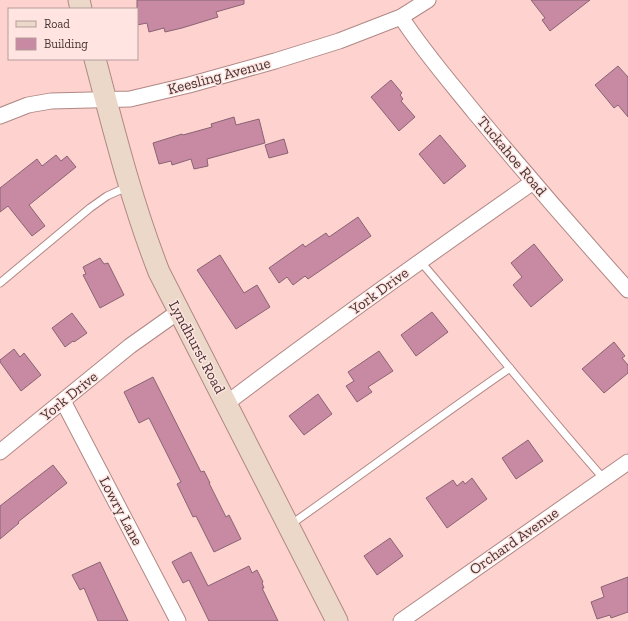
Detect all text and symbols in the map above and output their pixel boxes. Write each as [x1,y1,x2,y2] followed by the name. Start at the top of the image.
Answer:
[8,8,138,60] legend
[44,17,70,31] text: Road
[44,37,88,51] text: Building
[166,54,272,98] street label: Keesling Avenue
[473,112,551,200] street label: Tuckahoe Road
[345,264,412,319] street label: York Drive
[165,297,229,397] street label: Lyndhurst Road
[36,367,101,425] street label: York Drive
[95,474,147,548] street label: Lowry Lane
[466,504,562,578] street label: Orchard Avenue

